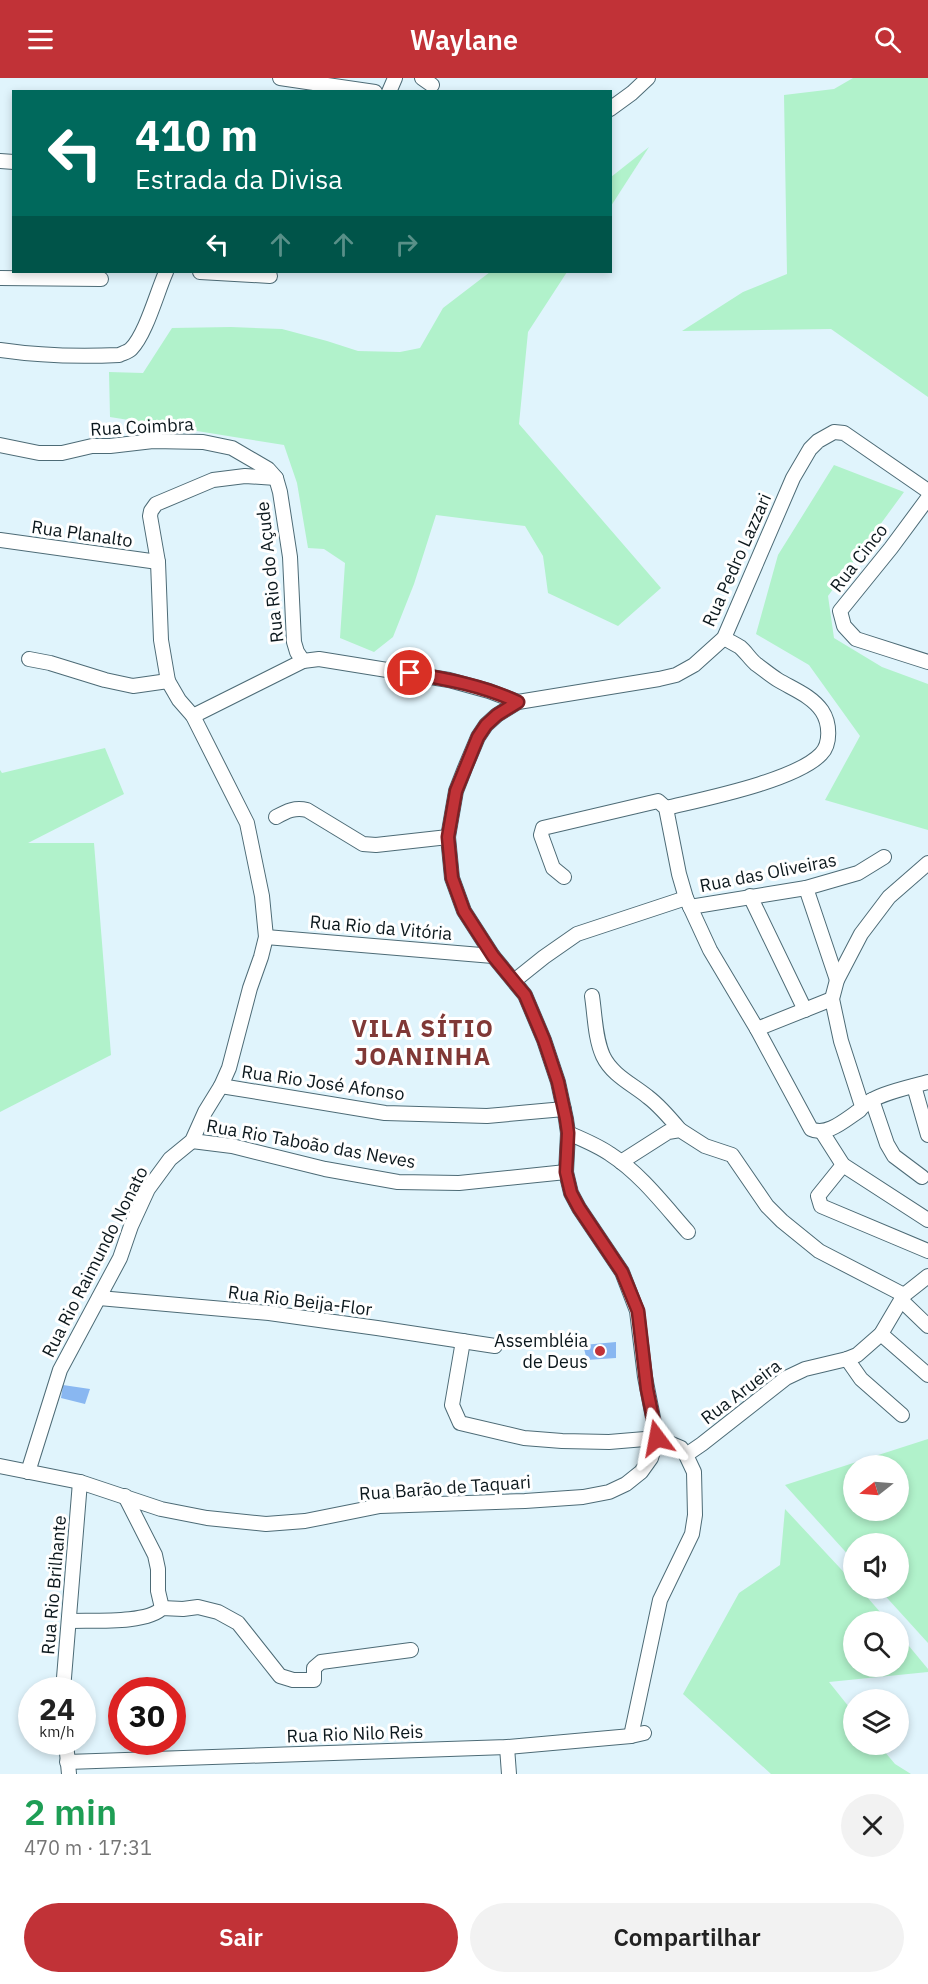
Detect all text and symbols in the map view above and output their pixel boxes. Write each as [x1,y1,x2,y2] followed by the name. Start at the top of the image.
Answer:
[410,22,518,57] text: Waylane
[24,23,57,56] icon: menu
[871,23,904,56] icon: search
[135,108,258,163] text: 410 m
[36,114,114,192] icon: left
[135,161,343,196] text: Estrada da Divisa
[201,228,234,261] icon: left
[264,228,297,261] icon: ahead
[327,228,360,261] icon: ahead
[390,228,423,261] icon: right
[90,412,195,441] street label: Rua Coimbra
[697,490,776,630] street label: Rua Pedro Lazzari
[251,500,288,644] street label: Rua Rio do Açude
[30,515,134,552] street label: Rua Planalto
[825,519,892,597] street label: Rua Cinco
[384,647,435,698] pin
[393,656,426,689] icon: arrive
[698,848,838,897] street label: Rua das Oliveiras
[309,910,454,945] street label: Rua Rio da Vitória
[352,1012,494,1072] district label: VILA SÍTIO JOANINHA
[240,1060,406,1105] street label: Rua Rio José Afonso
[205,1114,417,1173] street label: Rua Rio Taboão das Neves
[36,1162,153,1361] street label: Rua Rio Raimundo Nonato
[227,1280,374,1321] street label: Rua Rio Beija-Flor
[494,1329,588,1373] place label: Assembléia de Deus
[593,1344,607,1358] marker: Assembléia de Deus
[696,1354,786,1429] street label: Rua Arueira
[625,1406,689,1470] position arrow
[843,1455,909,1521] north arrow
[843,1455,909,1755] map controls
[358,1470,532,1505] street label: Rua Barão de Taquari
[36,1514,71,1656] street label: Rua Rio Brilhante
[843,1533,909,1599] button: sound
[843,1611,909,1677] button: search
[108,1677,186,1755] speed limit sign: 30
[39,1689,75,1728] text: 24
[843,1689,909,1755] button: layers
[286,1720,424,1747] street label: Rua Rio Nilo Reis
[39,1722,75,1741] text: km/h
[24,1788,117,1835] text: 2 min
[841,1794,904,1857] button: close
[24,1834,152,1861] text: 470 m · 17:31
[24,1903,458,1972] button: Sair
[470,1903,904,1972] button: Compartilhar

